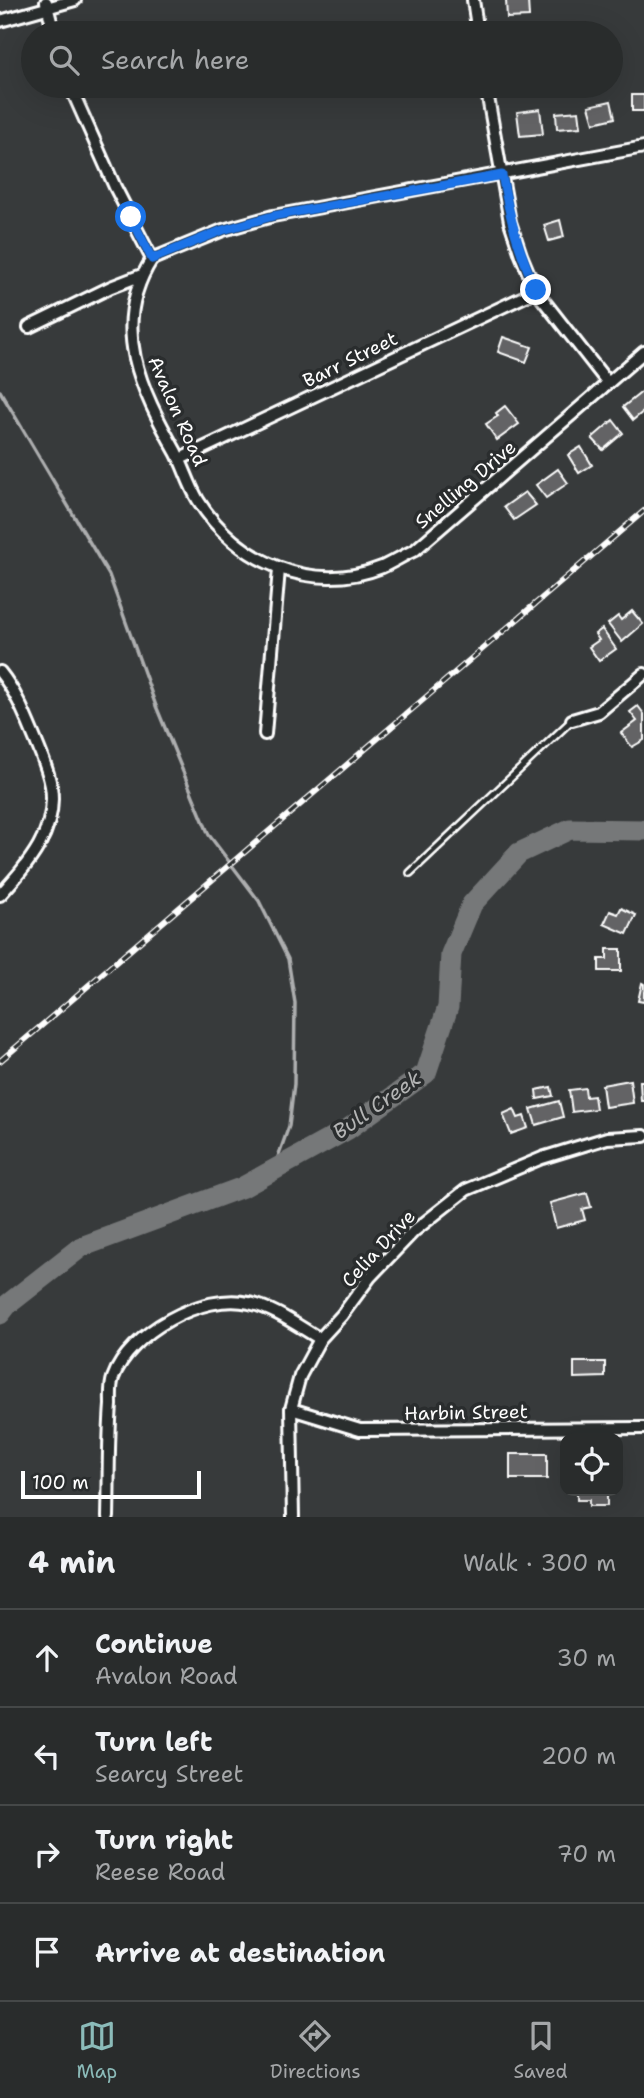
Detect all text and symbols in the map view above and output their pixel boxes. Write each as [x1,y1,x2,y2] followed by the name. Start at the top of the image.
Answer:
[21,21,623,98] search box
[45,41,83,79] icon: search
[101,42,250,77] text: Search here
[115,201,146,232] route start
[520,274,551,305] route end
[299,326,402,393] street label: Barr Street
[142,352,213,470] street label: Avalon Road
[409,435,521,534] street label: Snelling Drive
[327,1064,427,1146] water label: Bull Creek
[336,1204,421,1293] street label: Celia Drive
[404,1399,528,1426] street label: Harbin Street
[560,1433,623,1496] map controls
[560,1433,623,1496] button: locate
[21,1468,201,1500] scale bar
[32,1470,89,1495] text: 100 m
[28,1542,115,1583] text: 4 min
[463,1548,616,1578] text: Walk · 300 m
[95,1626,213,1661] text: Continue
[28,1639,66,1677] icon: ahead
[557,1643,616,1673] text: 30 m
[95,1661,238,1691] text: Avalon Road
[95,1724,212,1759] text: Turn left
[28,1737,66,1775] icon: left
[541,1741,616,1771] text: 200 m
[95,1759,243,1789] text: Searcy Street
[95,1822,233,1857] text: Turn right
[28,1835,66,1873] icon: right
[557,1839,616,1869] text: 70 m
[95,1857,225,1887] text: Reese Road
[28,1933,66,1971] icon: arrive
[95,1935,385,1970] text: Arrive at destination
[76,2017,117,2084] tab: Map
[270,2017,361,2084] tab: Directions
[514,2017,568,2084] tab: Saved

